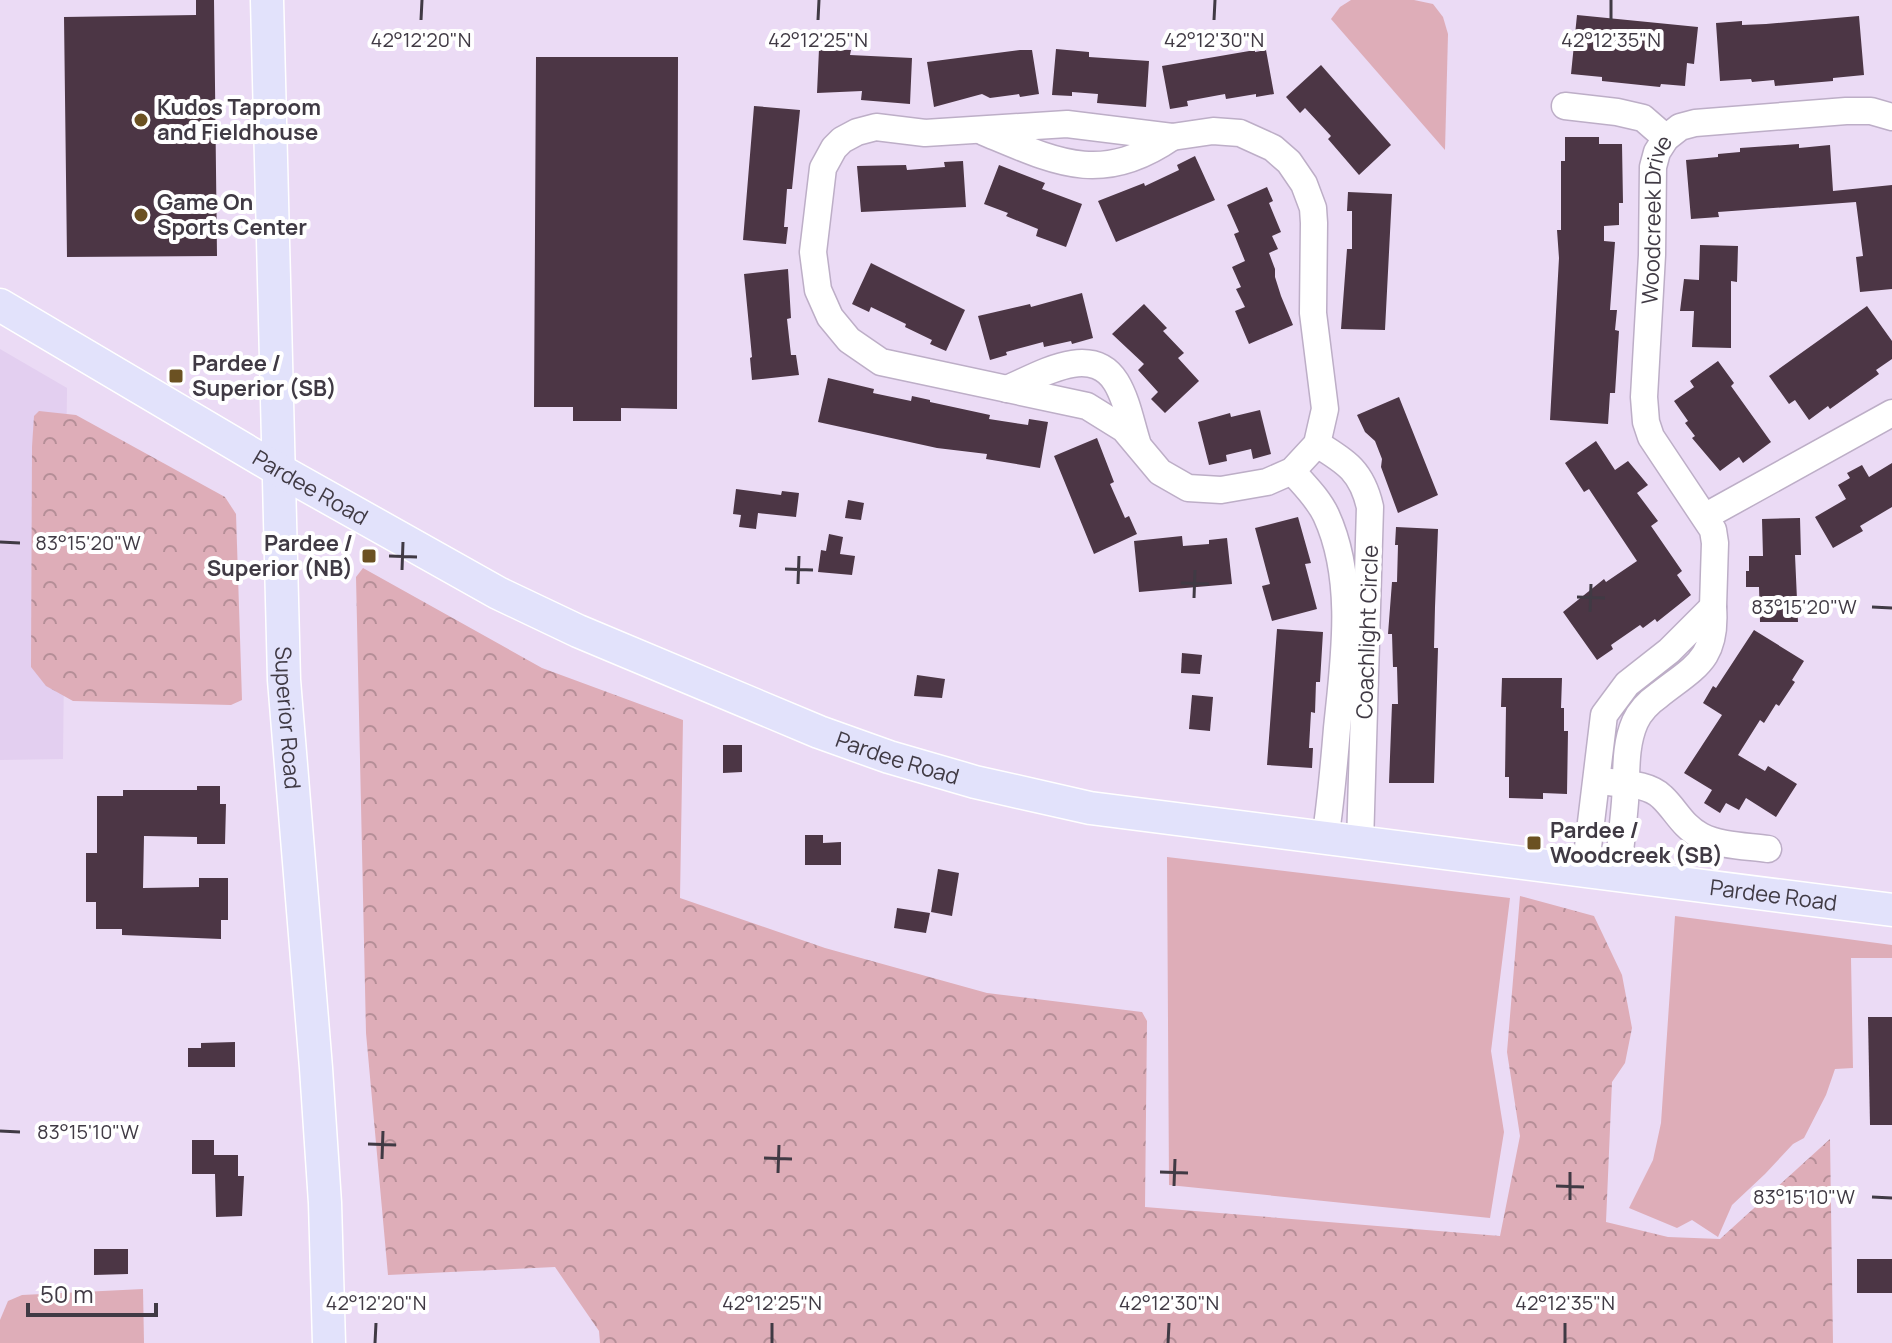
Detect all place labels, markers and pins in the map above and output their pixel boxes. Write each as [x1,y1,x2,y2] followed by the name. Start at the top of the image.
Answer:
[157,92,321,147] place label: Kudos Taproom and Fieldhouse
[132,111,150,129] marker: Kudos Taproom and Fieldhouse
[157,187,307,242] place label: Game On Sports Center
[132,206,150,224] marker: Game On Sports Center
[192,348,337,403] place label: Pardee / Superior (SB)
[167,367,185,385] marker: Pardee / Superior (SB)
[207,528,353,583] place label: Pardee / Superior (NB)
[360,547,378,565] marker: Pardee / Superior (NB)
[1550,815,1723,870] place label: Pardee / Woodcreek (SB)
[1525,834,1543,852] marker: Pardee / Woodcreek (SB)

